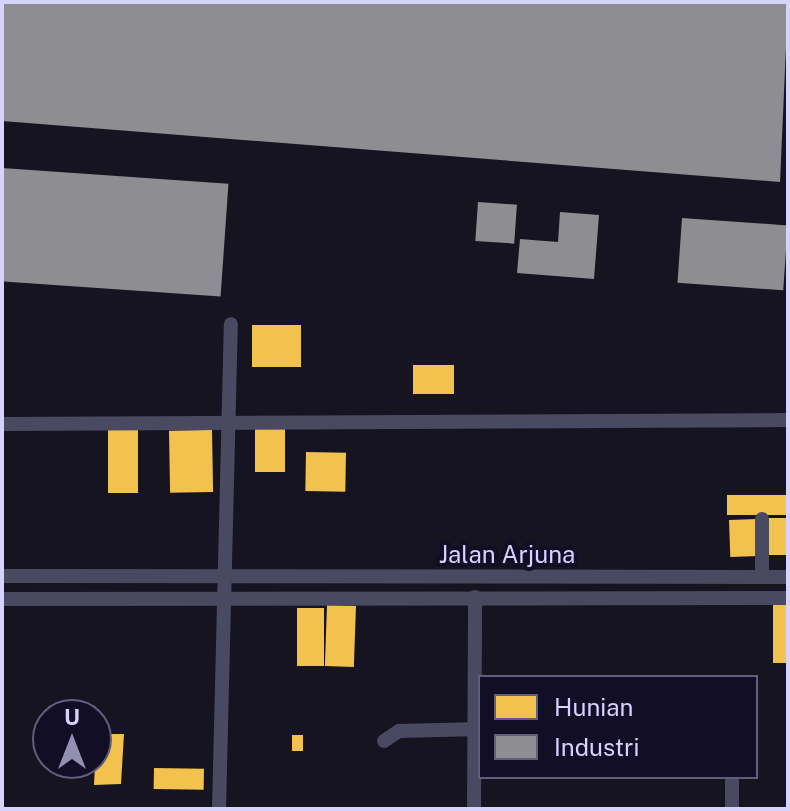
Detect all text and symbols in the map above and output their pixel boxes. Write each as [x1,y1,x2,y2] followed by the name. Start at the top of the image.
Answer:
[439,541,575,569] street label: Jalan Arjuna
[478,675,758,779] legend
[554,693,633,721] text: Hunian
[32,699,112,779] north arrow
[64,704,80,730] text: U
[554,733,639,761] text: Industri

